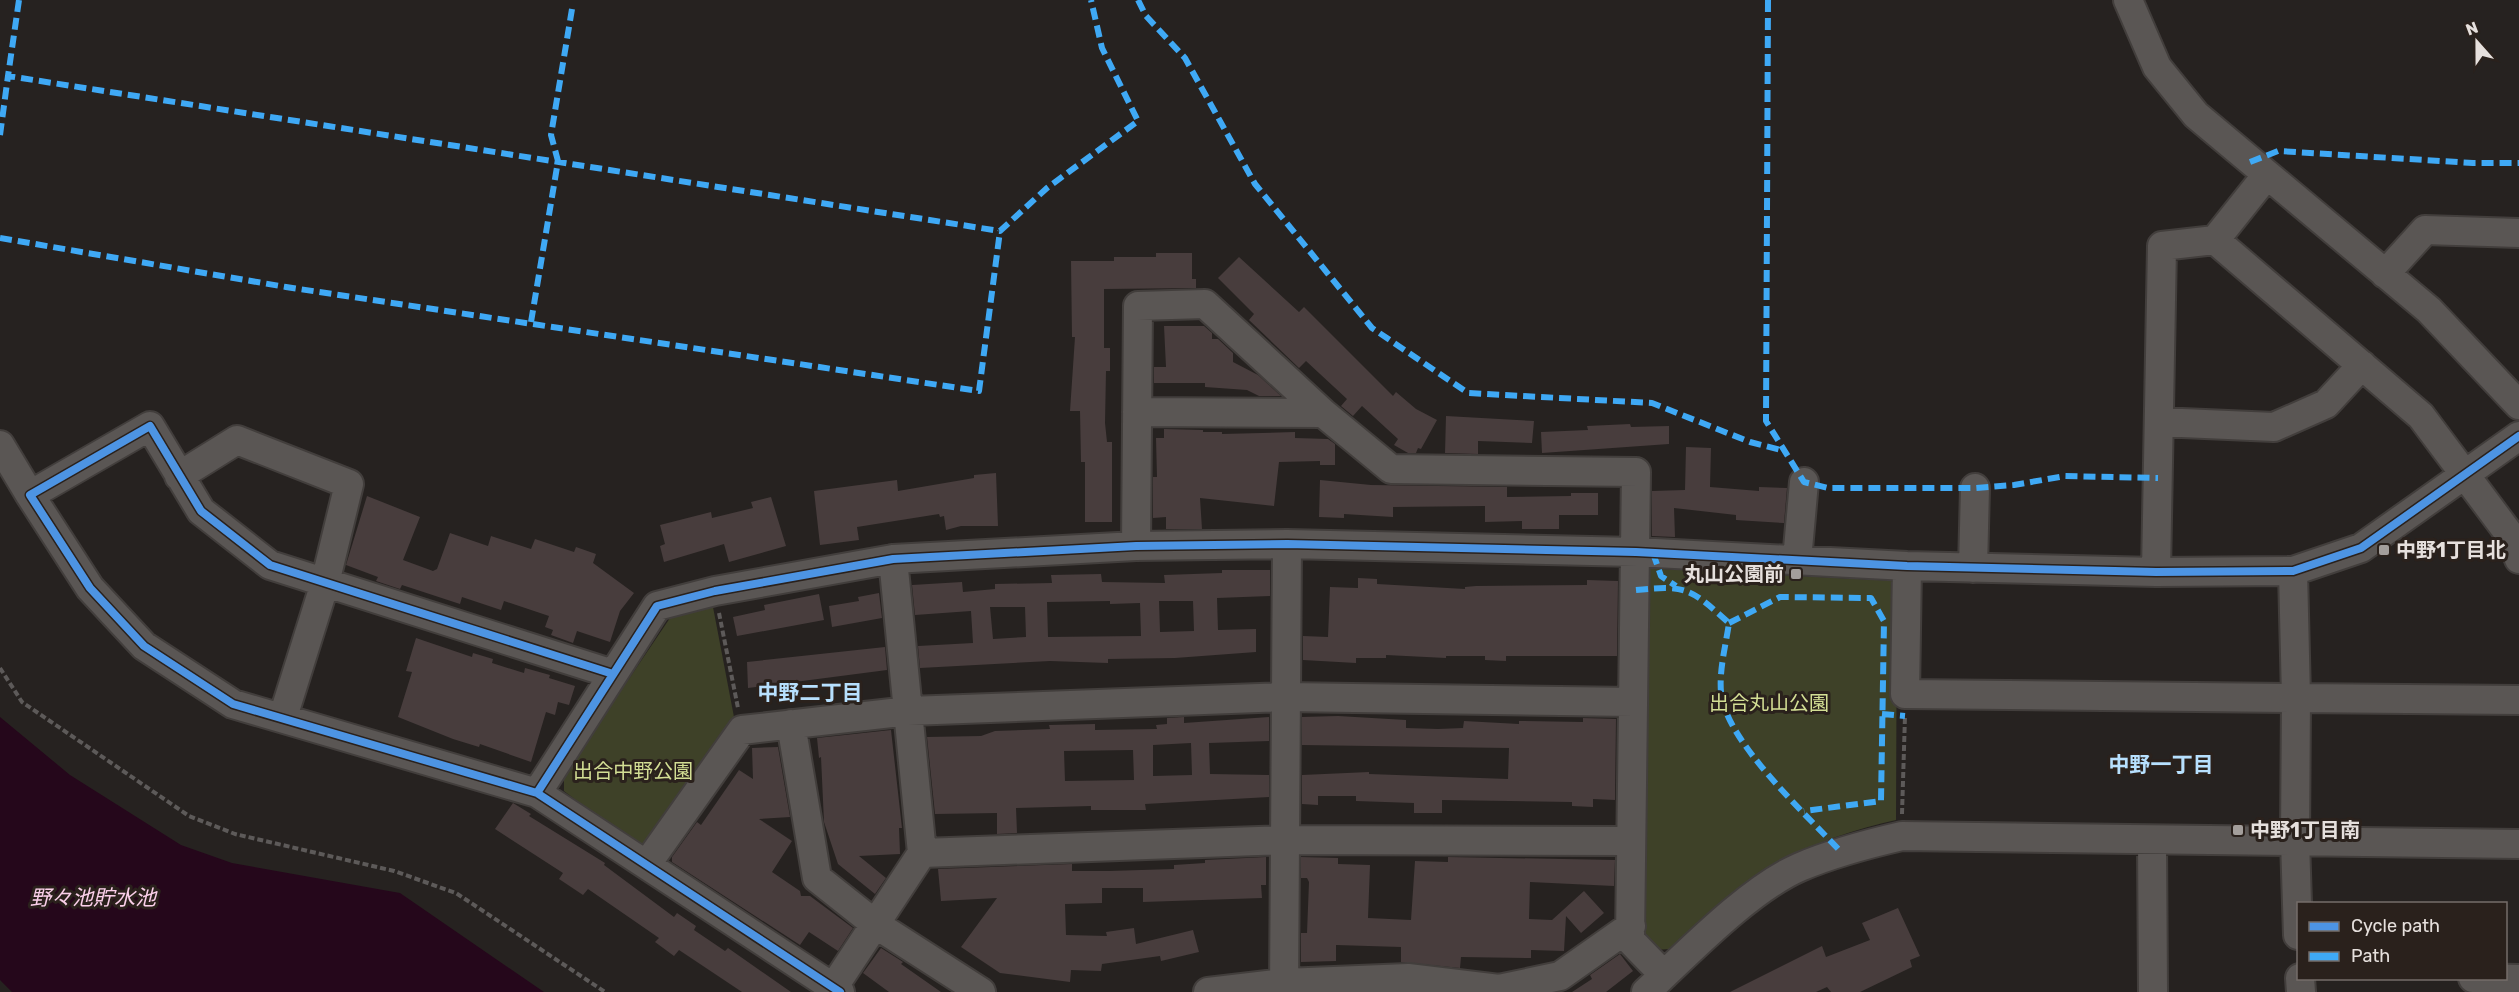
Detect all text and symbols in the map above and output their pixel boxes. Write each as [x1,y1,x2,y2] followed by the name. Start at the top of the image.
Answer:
[2447,12,2507,72] north arrow
[2463,18,2481,39] text: N
[2396,538,2506,562] place label: 中野1丁目北
[2377,543,2391,557] marker: 中野1丁目北
[1684,562,1784,586] place label: 丸山公園前
[1789,567,1803,581] marker: 丸山公園前
[758,680,863,705] district label: 中野二丁目
[1709,691,1829,715] park label: 出合丸山公園
[2109,752,2214,777] district label: 中野一丁目
[573,759,693,783] park label: 出合中野公園
[2250,818,2360,842] place label: 中野1丁目南
[2231,823,2245,837] marker: 中野1丁目南
[30,885,158,910] water label: 野々池貯水池
[2297,902,2507,980] legend
[2351,915,2440,937] text: Cycle path
[2351,945,2390,967] text: Path

